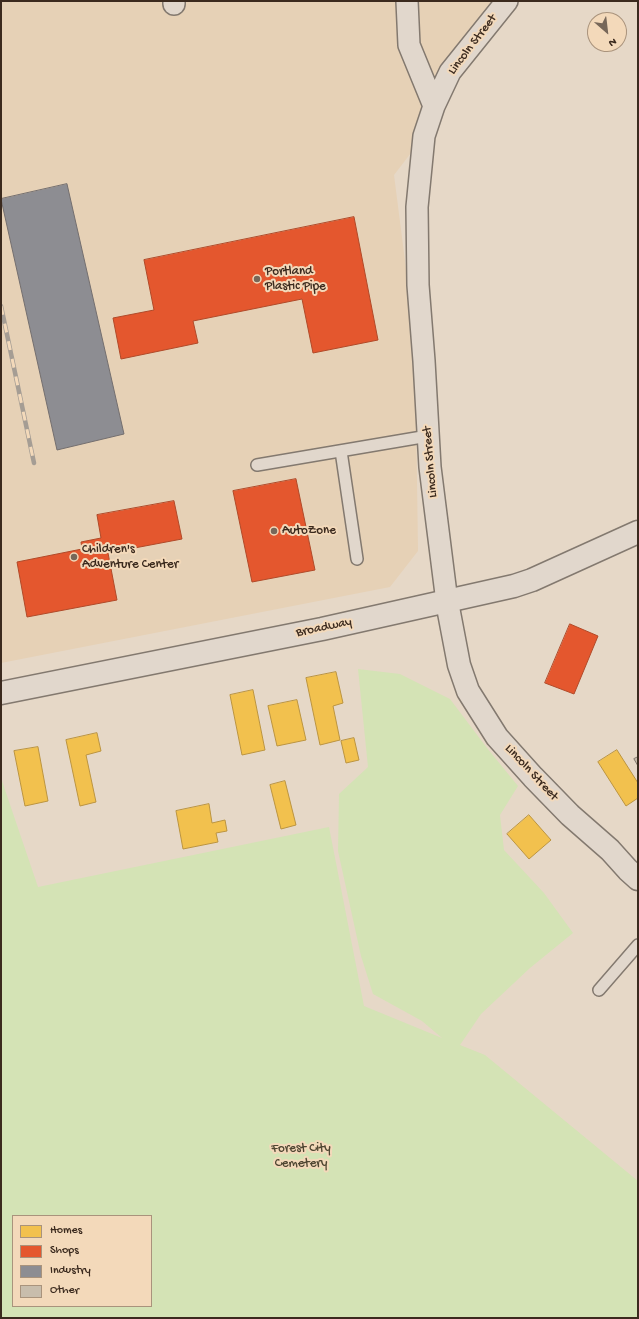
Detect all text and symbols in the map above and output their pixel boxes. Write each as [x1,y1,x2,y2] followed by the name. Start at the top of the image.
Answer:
[445,12,501,78] street label: Lincoln Street
[587,12,627,52] north arrow
[606,35,618,49] text: N
[265,264,326,295] place label: Portland Plastic Pipe
[252,274,262,284] marker: Portland Plastic Pipe
[420,426,442,498] street label: Lincoln Street
[282,523,336,539] place label: AutoZone
[269,526,279,536] marker: AutoZone
[82,542,178,573] place label: Children's Adventure Center
[69,552,79,562] marker: Children's Adventure Center
[295,614,353,642] street label: Broadway
[501,741,561,805] street label: Lincoln Street
[271,1141,331,1172] park label: Forest City Cemetery
[12,1215,152,1307] legend
[50,1224,82,1238] text: Homes
[50,1244,79,1258] text: Shops
[50,1264,91,1278] text: Industry
[50,1284,79,1298] text: Other

